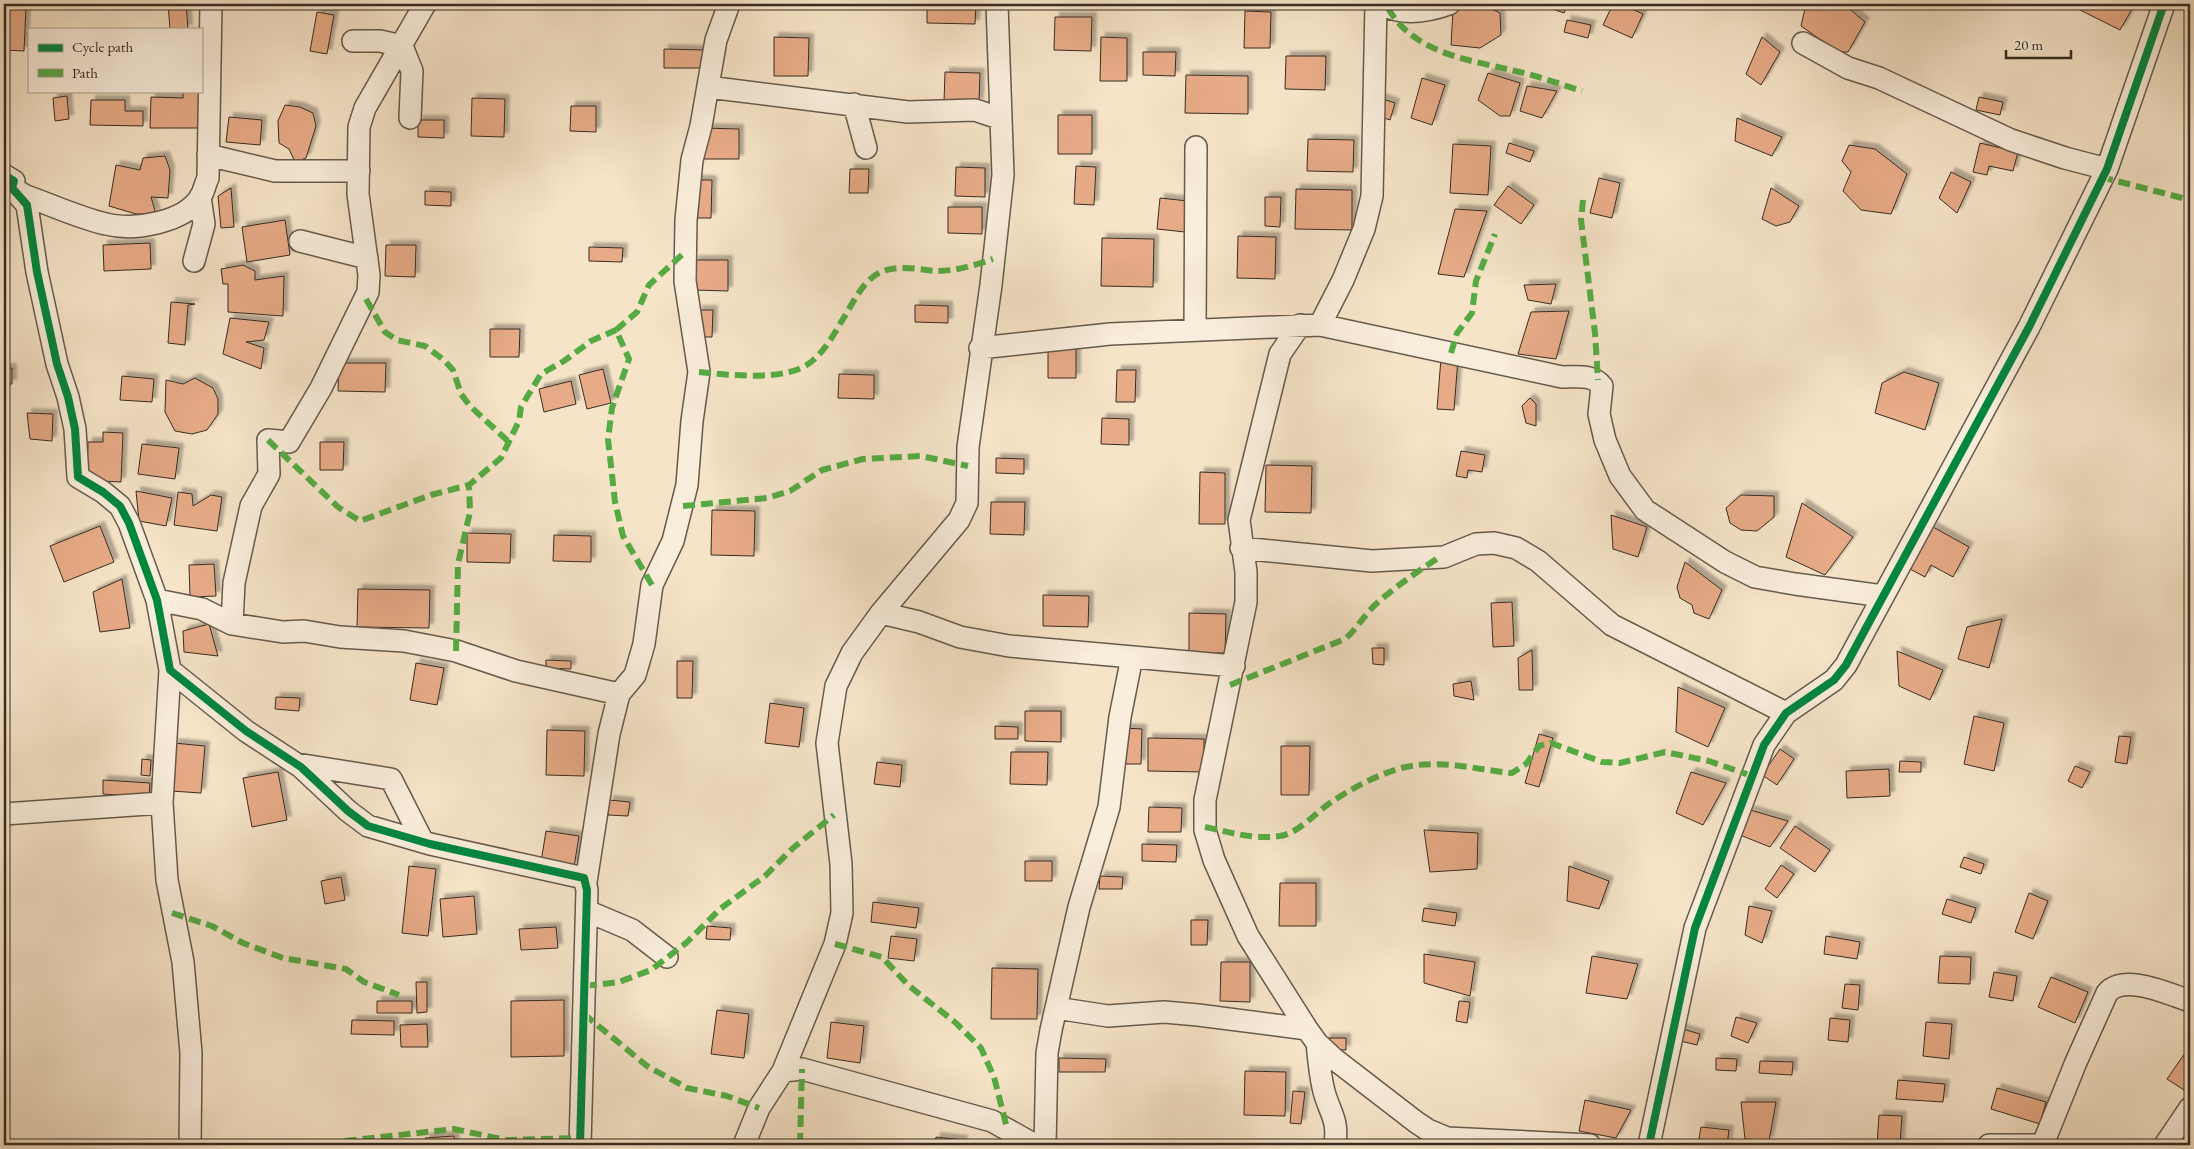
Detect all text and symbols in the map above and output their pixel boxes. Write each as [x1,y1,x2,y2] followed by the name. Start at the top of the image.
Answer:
[28,28,202,92] legend
[2006,28,2072,60] scale bar
[2014,35,2043,54] text: 20 m
[72,37,134,56] text: Cycle path
[72,63,98,82] text: Path

